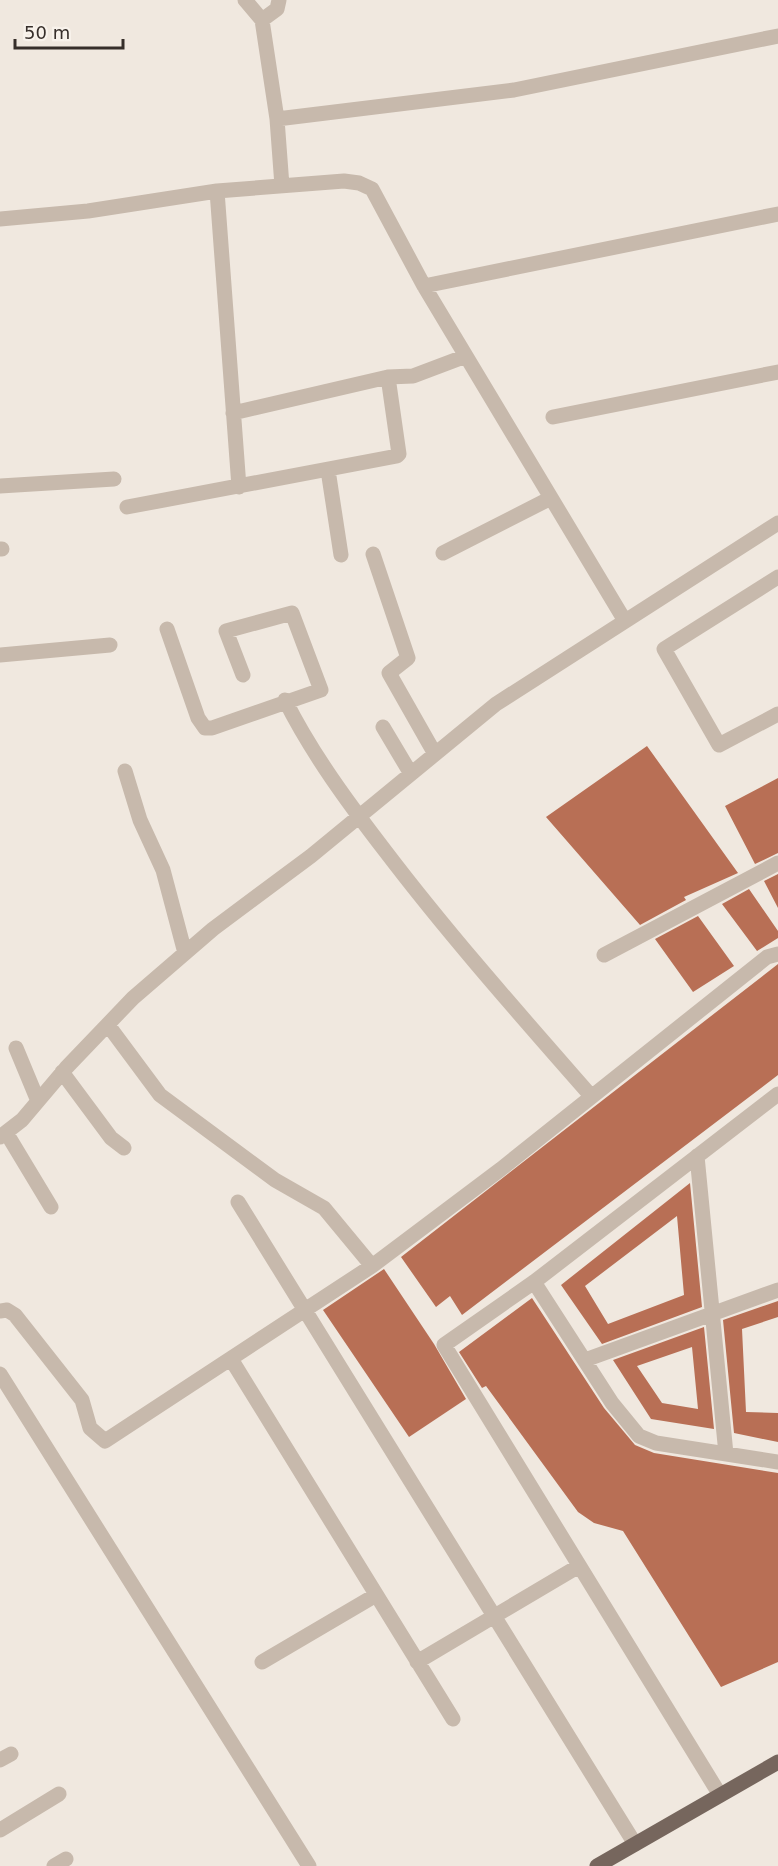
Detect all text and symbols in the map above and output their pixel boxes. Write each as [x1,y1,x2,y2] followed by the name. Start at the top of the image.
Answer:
[15,12,123,50] scale bar
[24,22,70,43] text: 50 m

